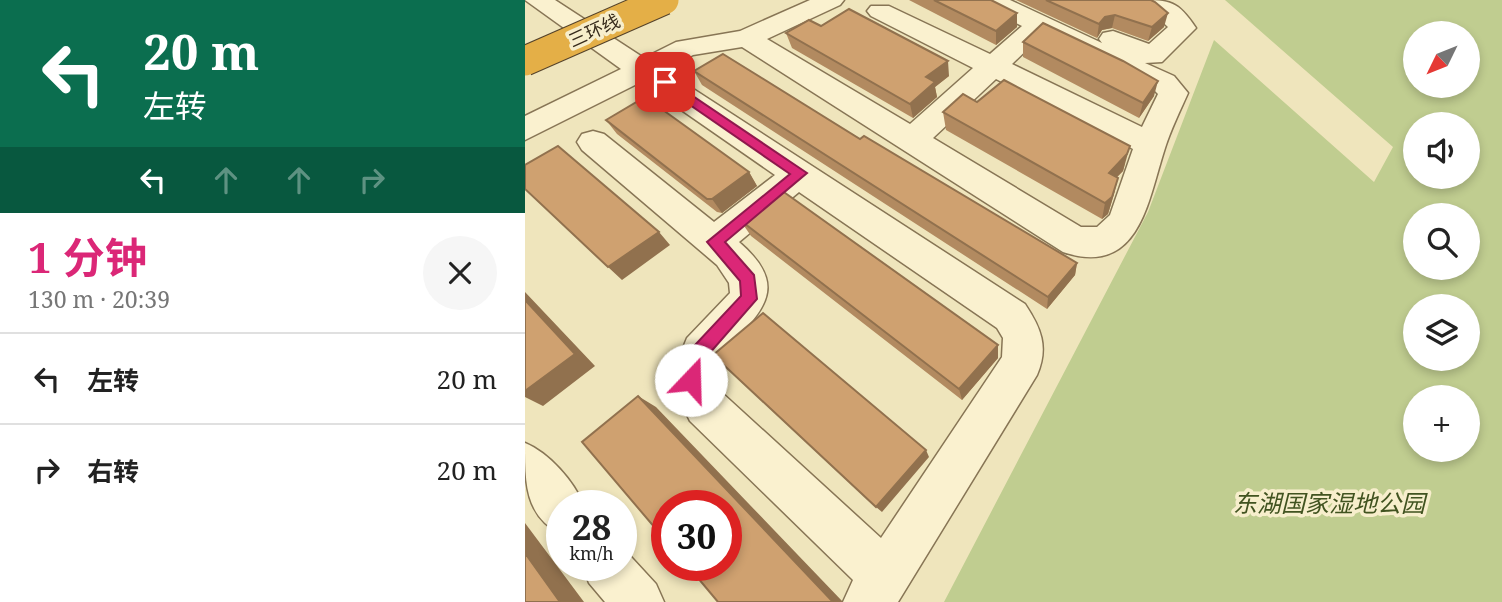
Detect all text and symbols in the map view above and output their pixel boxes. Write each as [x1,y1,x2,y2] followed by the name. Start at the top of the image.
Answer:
[564,8,624,52] street label: 三环线
[143,18,259,84] text: 20 m
[1403,21,1481,98] north arrow
[1403,21,1480,462] map controls
[28,28,119,119] icon: left
[635,52,695,112] pin
[646,63,684,101] icon: arrive
[143,84,207,127] text: 左转
[1403,112,1480,189] button: sound
[134,161,172,199] icon: left
[207,161,245,199] icon: ahead
[280,161,318,199] icon: ahead
[353,161,391,199] icon: right
[1403,203,1480,280] button: search
[28,228,147,285] text: 1 分钟
[423,236,497,310] button: close
[28,283,170,315] text: 130 m · 20:39
[1403,294,1480,371] button: layers
[654,343,728,417] position arrow
[28,360,66,398] icon: left
[437,361,497,397] text: 20 m
[87,362,139,398] text: 左转
[1403,385,1480,462] button: +
[28,451,66,489] icon: right
[437,452,497,488] text: 20 m
[87,453,139,489] text: 右转
[1233,486,1428,519] park label: 东湖国家湿地公园
[651,490,742,581] speed limit sign: 30
[572,503,611,550] text: 28
[569,541,614,565] text: km/h

